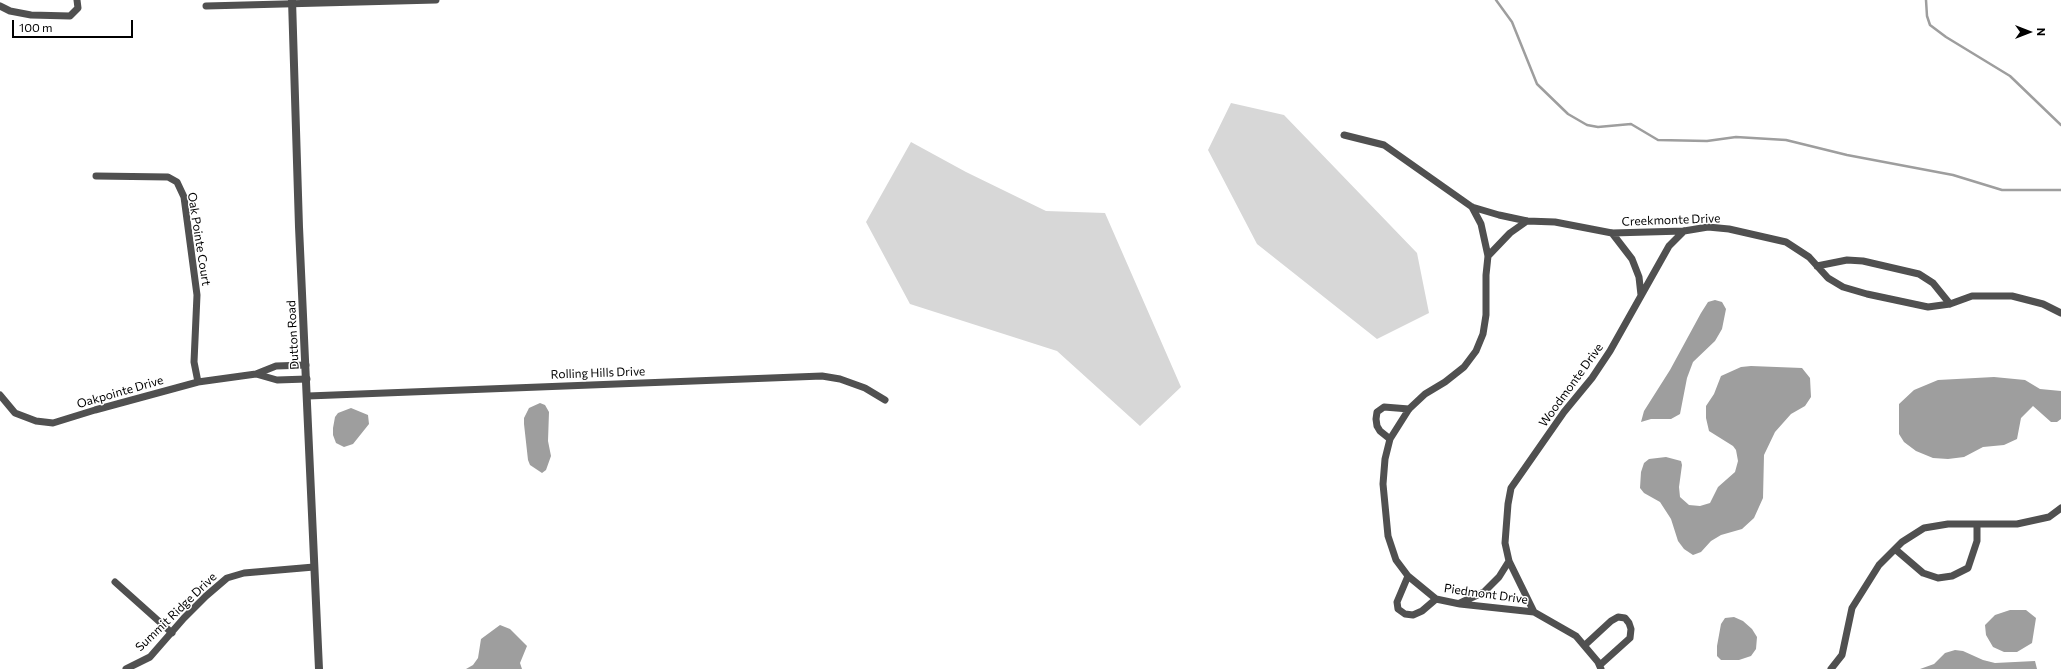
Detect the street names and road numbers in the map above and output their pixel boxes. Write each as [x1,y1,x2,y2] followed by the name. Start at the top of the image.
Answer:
[184,191,214,287] street label: Oak Pointe Court
[1621,211,1721,229] street label: Creekmonte Drive
[284,300,302,370] street label: Dutton Road
[1536,340,1606,430] street label: Woodmonte Drive
[550,364,646,382] street label: Rolling Hills Drive
[75,373,165,411] street label: Oakpointe Drive
[133,570,219,654] street label: Summit Ridge Drive
[1443,581,1529,607] street label: Piedmont Drive

